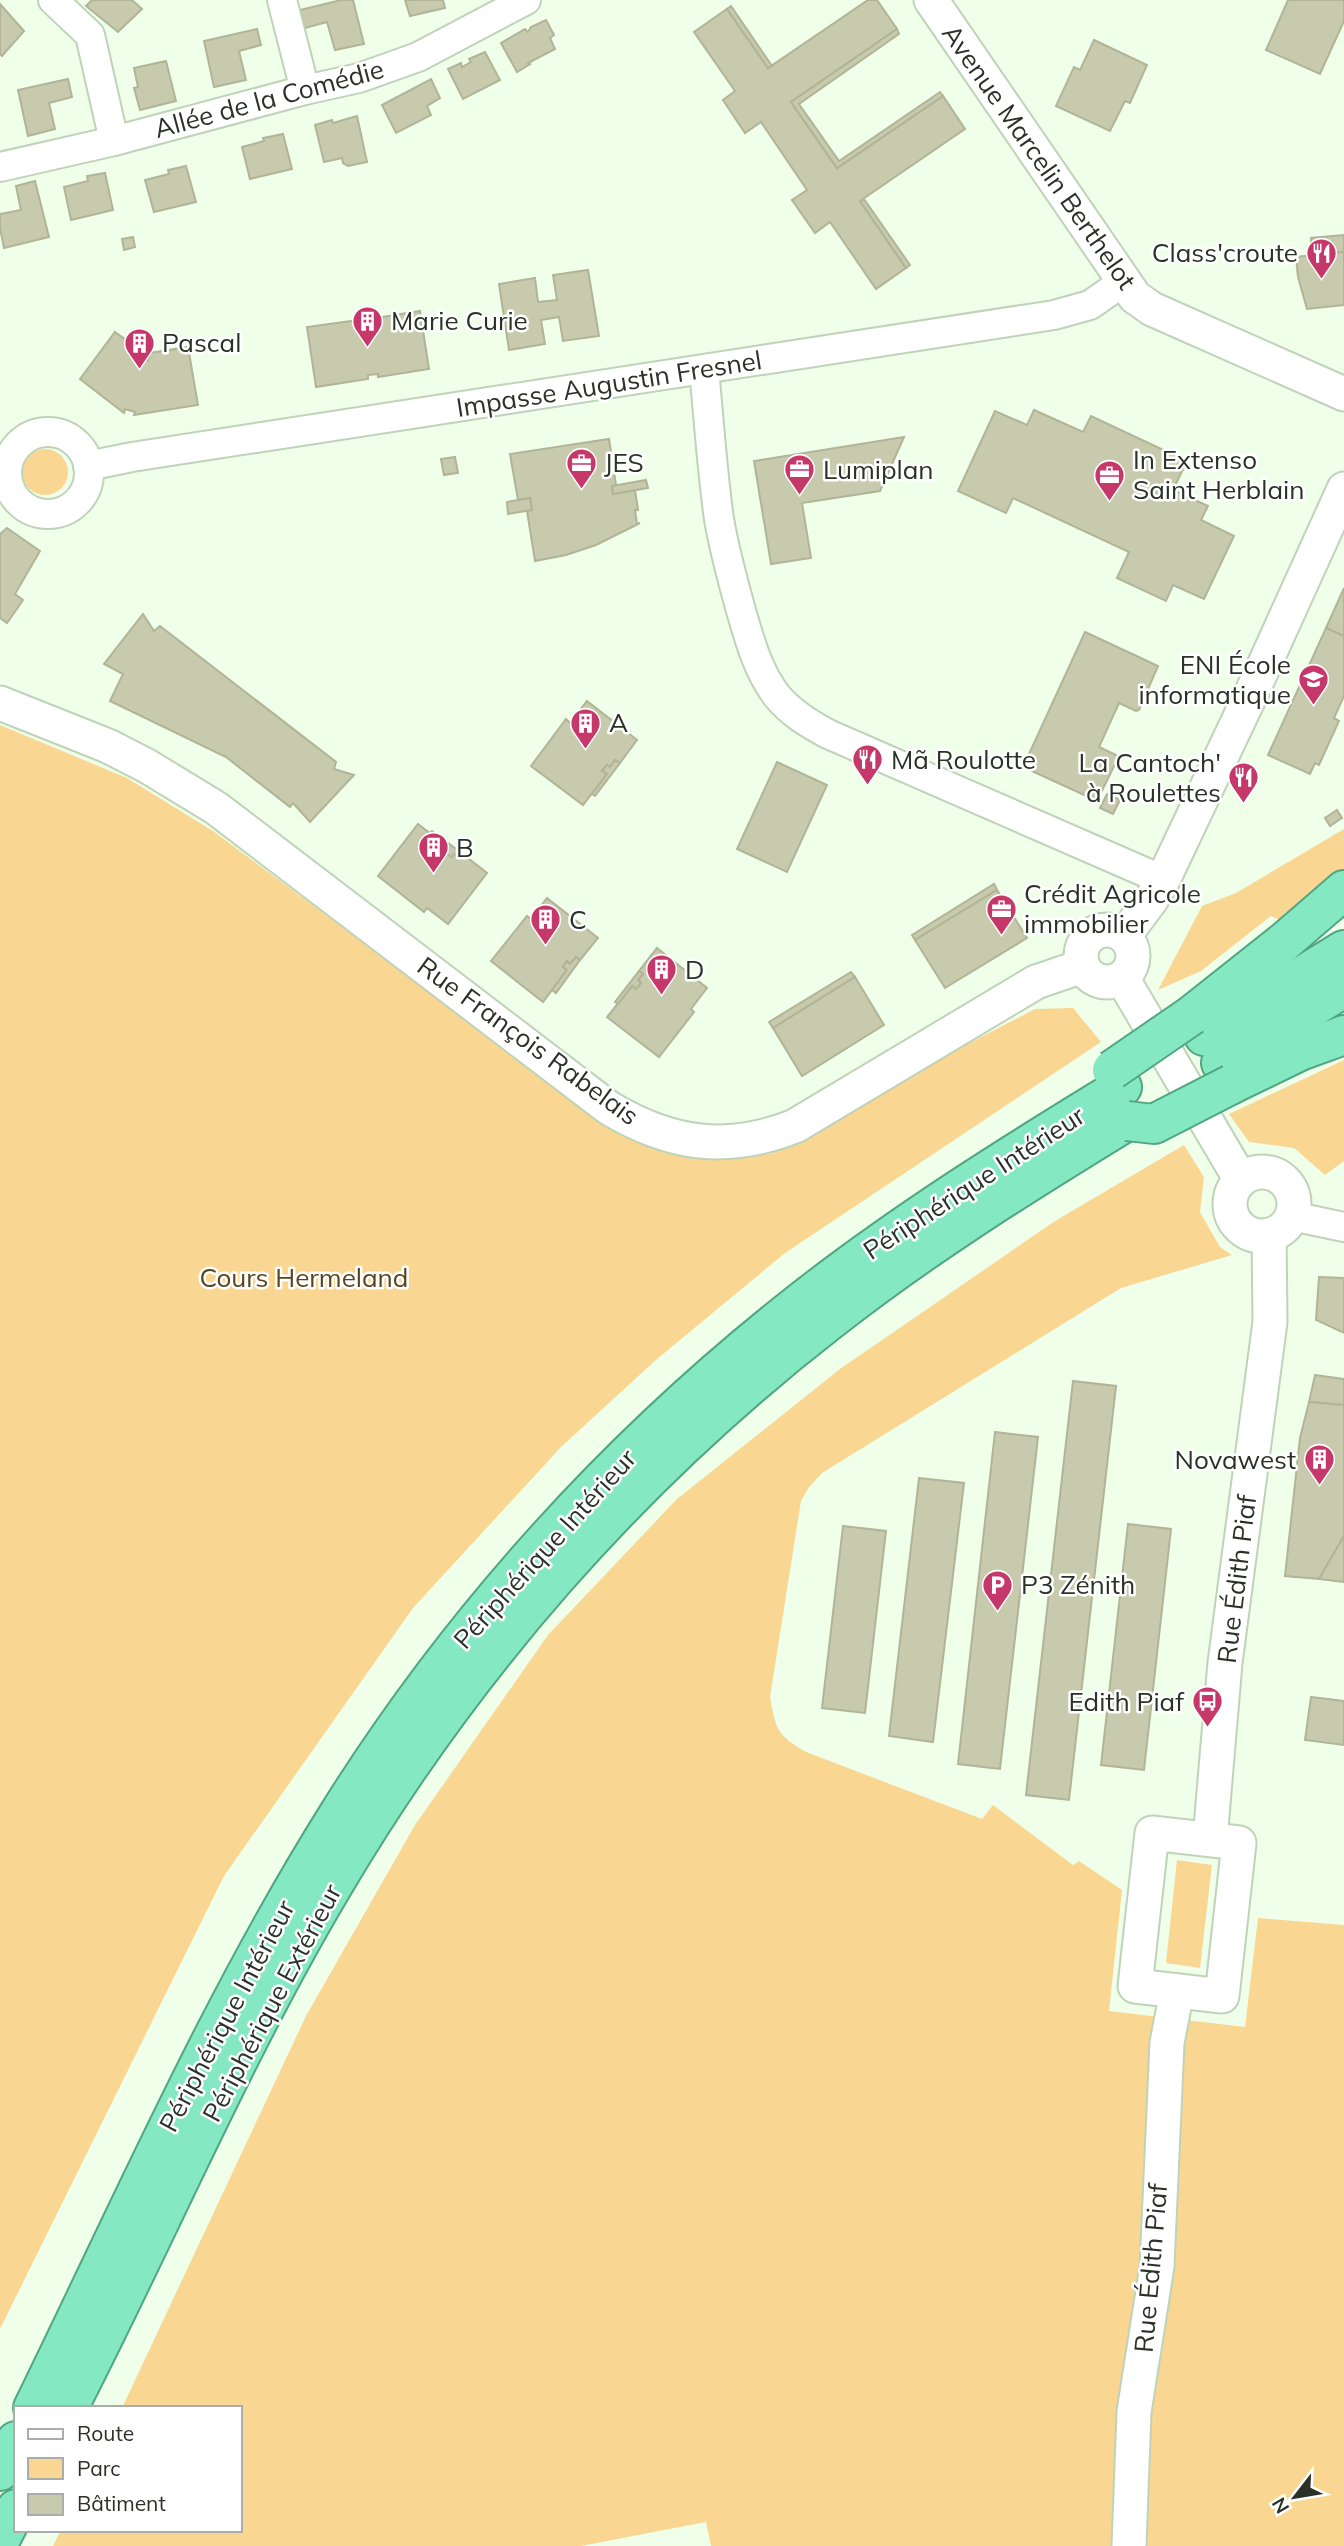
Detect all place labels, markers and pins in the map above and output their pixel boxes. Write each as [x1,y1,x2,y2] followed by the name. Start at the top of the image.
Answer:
[1152,236,1298,269] place label: Class'croute
[1304,236,1338,280] restaurant icon: Class'croute
[351,304,385,348] building icon: Marie Curie
[391,304,528,337] place label: Marie Curie
[122,326,156,370] building icon: Pascal
[162,326,241,359] place label: Pascal
[1133,443,1304,506] place label: In Extenso Saint Herblain
[564,446,598,490] office icon: JES
[604,446,644,479] place label: JES
[783,453,817,497] office icon: Lumiplan
[823,453,934,486] place label: Lumiplan
[1093,458,1127,502] office icon: In Extenso Saint Herblain
[1138,648,1291,711] place label: ENI École informatique
[1297,663,1331,707] school or university icon: ENI École informatique
[569,706,603,750] building icon: A
[609,706,628,739] place label: A
[851,743,885,787] restaurant icon: Mã Roulotte
[891,743,1036,776] place label: Mã Roulotte
[1079,746,1221,809] place label: La Cantoch' à Roulettes
[1227,761,1261,805] restaurant icon: La Cantoch' à Roulettes
[416,831,450,875] building icon: B
[456,831,474,864] place label: B
[1024,877,1201,940] place label: Crédit Agricole immobilier
[984,892,1018,936] office icon: Crédit Agricole immobilier
[529,903,563,947] building icon: C
[569,903,587,936] place label: C
[645,953,679,997] building icon: D
[685,953,704,986] place label: D
[1174,1443,1296,1476] place label: Novawest
[1302,1443,1336,1487] building icon: Novawest
[981,1568,1015,1612] parking icon: P3 Zénith
[1021,1568,1135,1601] place label: P3 Zénith
[1068,1685,1185,1718] place label: Edith Piaf
[1190,1685,1224,1729] bus stop icon: Edith Piaf

